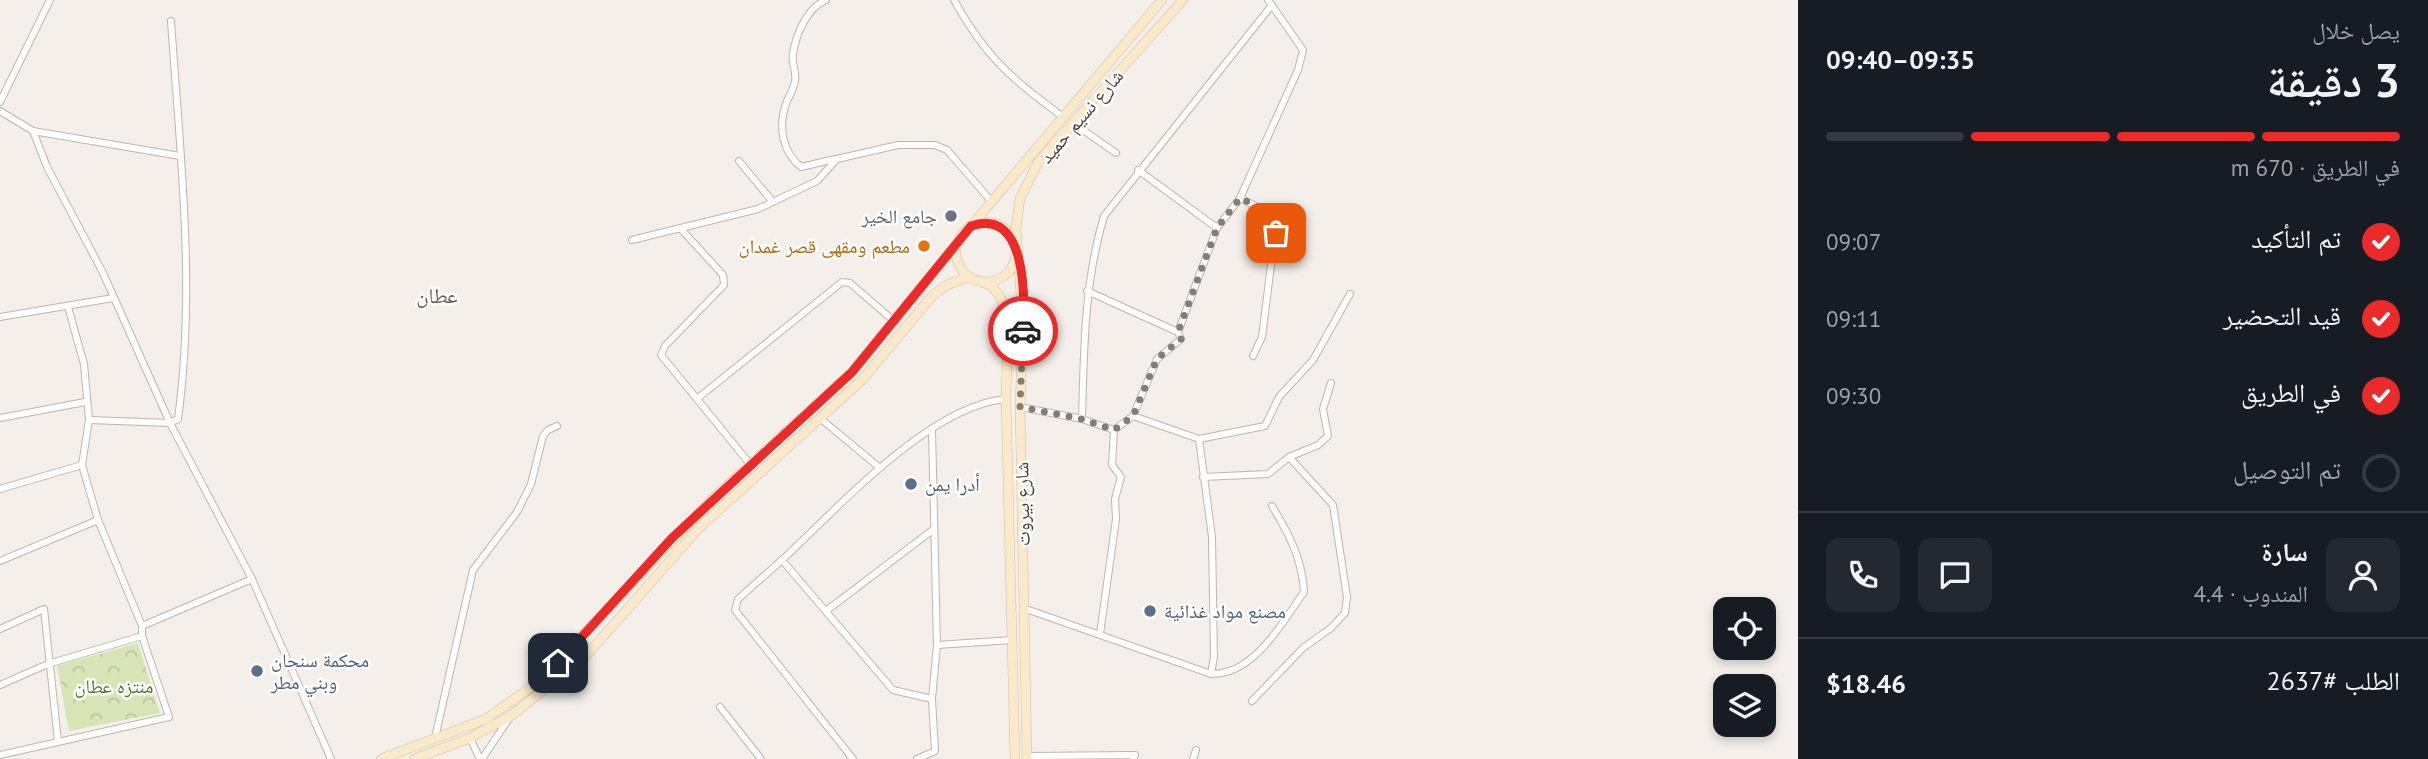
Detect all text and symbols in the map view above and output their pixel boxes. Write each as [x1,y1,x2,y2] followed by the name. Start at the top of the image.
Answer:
[2312,16,2400,45] text: يصل خلال
[1826,43,1975,76] text: 09:35–09:40
[2267,50,2400,110] text: 3 دقيقة
[1034,64,1129,169] street label: شارع نسيم حميد
[2231,153,2400,182] text: في الطريق · 670 m
[1246,203,1306,263] pin
[861,204,937,229] place label: جامع الخير
[943,208,959,224] marker: جامع الخير
[1257,214,1295,252] icon: bag
[2251,222,2341,255] text: تم التأكيد
[2362,223,2400,261] icon: check
[1826,227,1881,256] text: 09:07
[739,234,910,259] place label: مطعم ومقهى قصر غمدان
[916,238,932,254] marker: مطعم ومقهى قصر غمدان
[416,282,458,309] district label: عطان
[988,296,1058,366] courier
[2223,299,2341,332] text: قيد التحضير
[2362,300,2400,338] icon: check
[1826,304,1881,333] text: 09:11
[1004,312,1042,350] icon: car
[2241,376,2341,409] text: في الطريق
[2362,377,2400,415] icon: check
[1826,381,1881,410] text: 09:30
[2233,453,2341,486] text: تم التوصيل
[1009,462,1035,546] street label: شارع بيروت
[925,472,980,496] place label: أدرا يمن
[903,476,919,492] marker: أدرا يمن
[2261,535,2308,568] text: سارة
[1826,538,1900,612] button: phone
[1918,538,1992,612] button: chat
[2326,538,2400,612] button: person
[2194,579,2308,608] text: المندوب · 4.4
[1713,597,1776,737] map controls
[1713,597,1776,660] button: locate
[1164,599,1286,624] place label: مصنع مواد غذائية
[1142,603,1158,619] marker: مصنع مواد غذائية
[528,633,588,693] pin
[539,644,577,682] icon: home
[270,648,369,698] place label: محكمة سنحان وبني مطر
[249,663,265,679] marker: محكمة سنحان وبني مطر
[2267,664,2400,697] text: الطلب #2637
[1826,667,1906,700] text: $18.46
[74,674,154,698] park label: منتزه عطان
[1713,674,1776,737] button: layers

